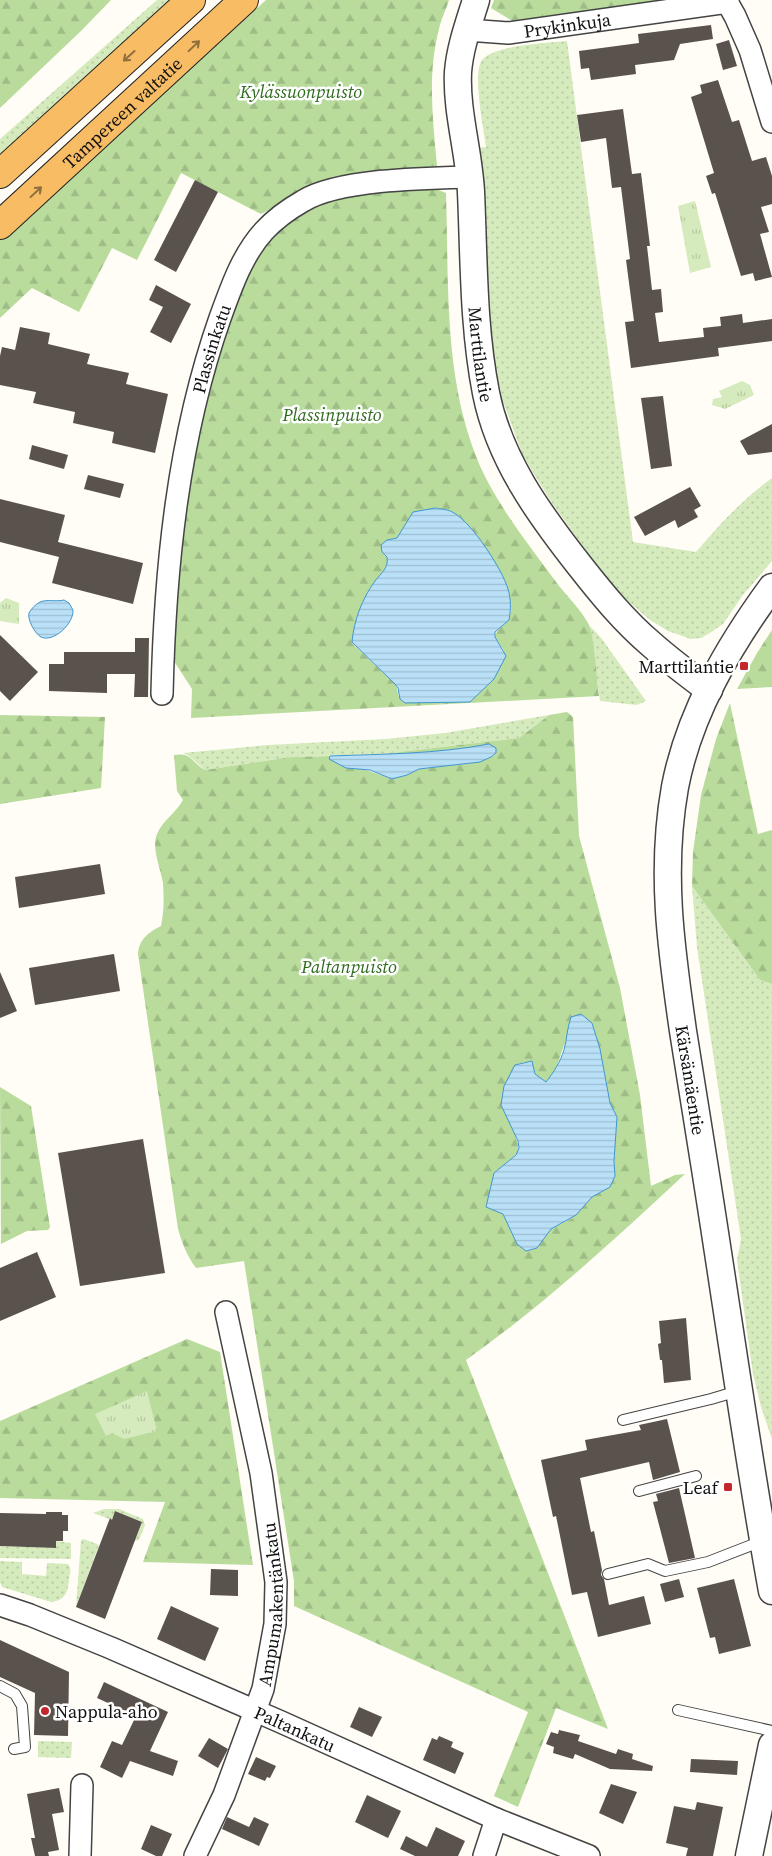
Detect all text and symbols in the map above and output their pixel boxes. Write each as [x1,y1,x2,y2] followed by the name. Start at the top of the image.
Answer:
[522,6,613,43] street label: Prykinkuja
[187,40,200,52] one-way arrow
[57,51,187,174] street label: Tampereen valtatie
[122,51,135,62] one-way arrow
[239,79,362,104] park label: Kylässuonpuisto
[29,186,42,198] one-way arrow
[186,301,237,396] street label: Plassinkatu
[463,306,500,404] street label: Marttilantie
[281,402,382,427] park label: Plassinpuisto
[638,654,734,679] place label: Marttilantie
[738,660,750,672] marker: Marttilantie
[300,954,397,979] park label: Paltanpuisto
[670,1023,712,1137] street label: Kärsämäentie
[683,1475,720,1500] place label: Leaf
[722,1481,734,1493] marker: Leaf
[251,1521,289,1688] street label: Ampumakentänkatu
[55,1699,158,1724] place label: Nappula-aho
[251,1699,340,1758] street label: Paltankatu
[39,1705,51,1717] marker: Nappula-aho

